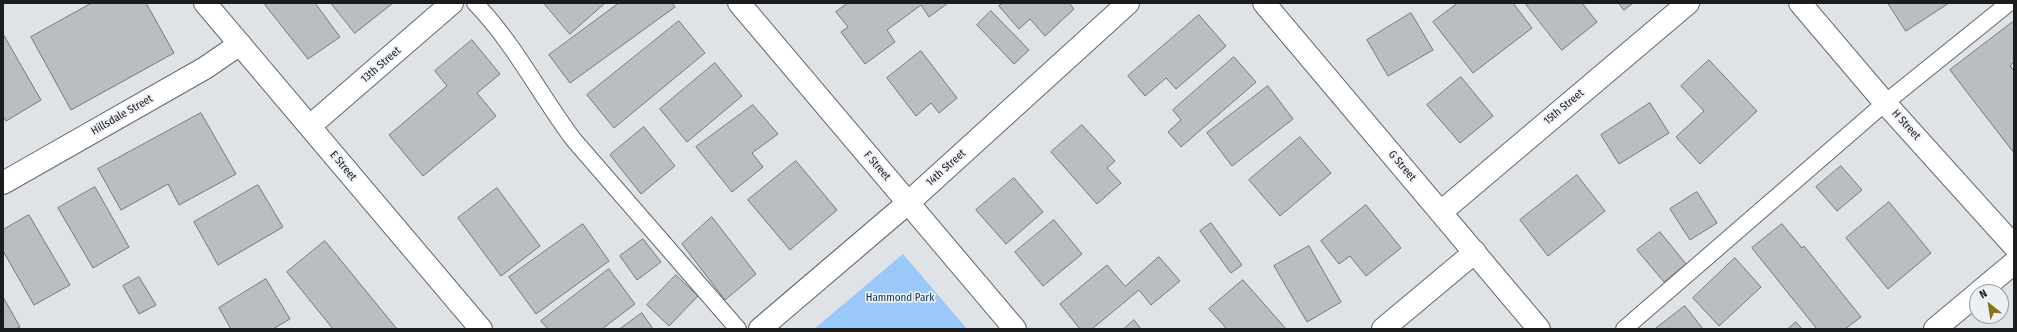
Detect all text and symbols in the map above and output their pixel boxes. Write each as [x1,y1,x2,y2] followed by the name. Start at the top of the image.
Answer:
[358,44,404,86] street label: 13th Street
[1541,86,1587,128] street label: 15th Street
[89,92,155,138] street label: Hillsdale Street
[1889,107,1923,143] street label: H Street
[924,147,968,189] street label: 14th Street
[327,148,359,184] street label: E Street
[1385,148,1419,184] street label: G Street
[861,149,893,183] street label: F Street
[1969,284,2009,324] north arrow
[1977,287,1989,301] text: N
[866,291,934,305] park label: Hammond Park

